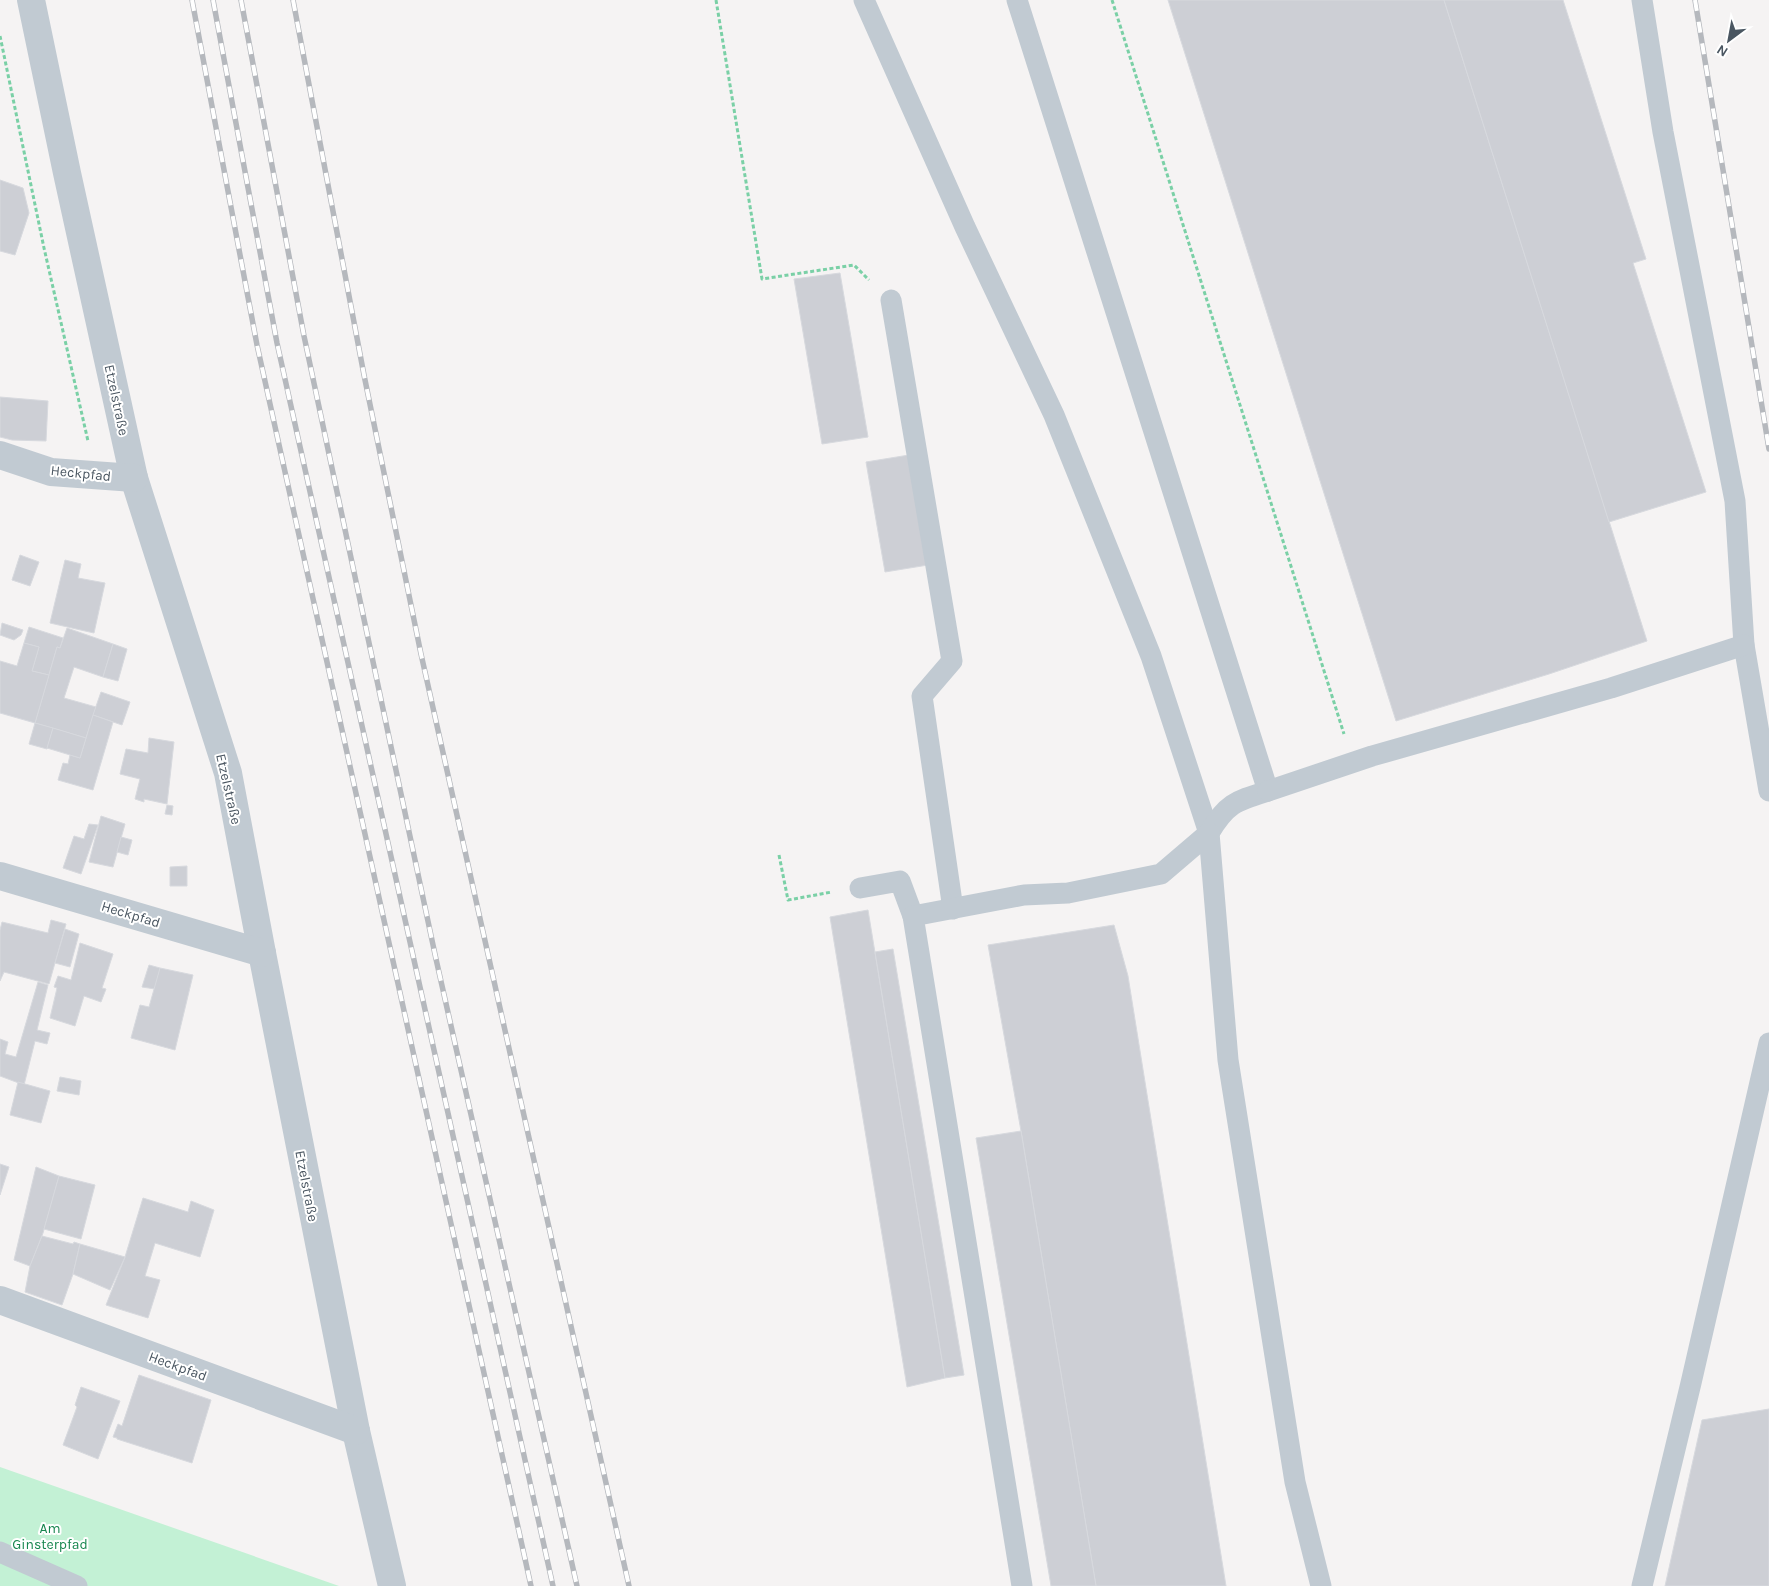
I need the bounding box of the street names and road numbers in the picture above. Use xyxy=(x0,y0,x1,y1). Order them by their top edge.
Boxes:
street label: Etzelstraße xyxy=(101,363,132,437)
street label: Heckpfad xyxy=(50,462,112,485)
street label: Etzelstraße xyxy=(212,752,245,826)
street label: Heckpfad xyxy=(99,897,162,931)
street label: Etzelstraße xyxy=(291,1149,322,1223)
street label: Heckpfad xyxy=(146,1348,209,1385)

